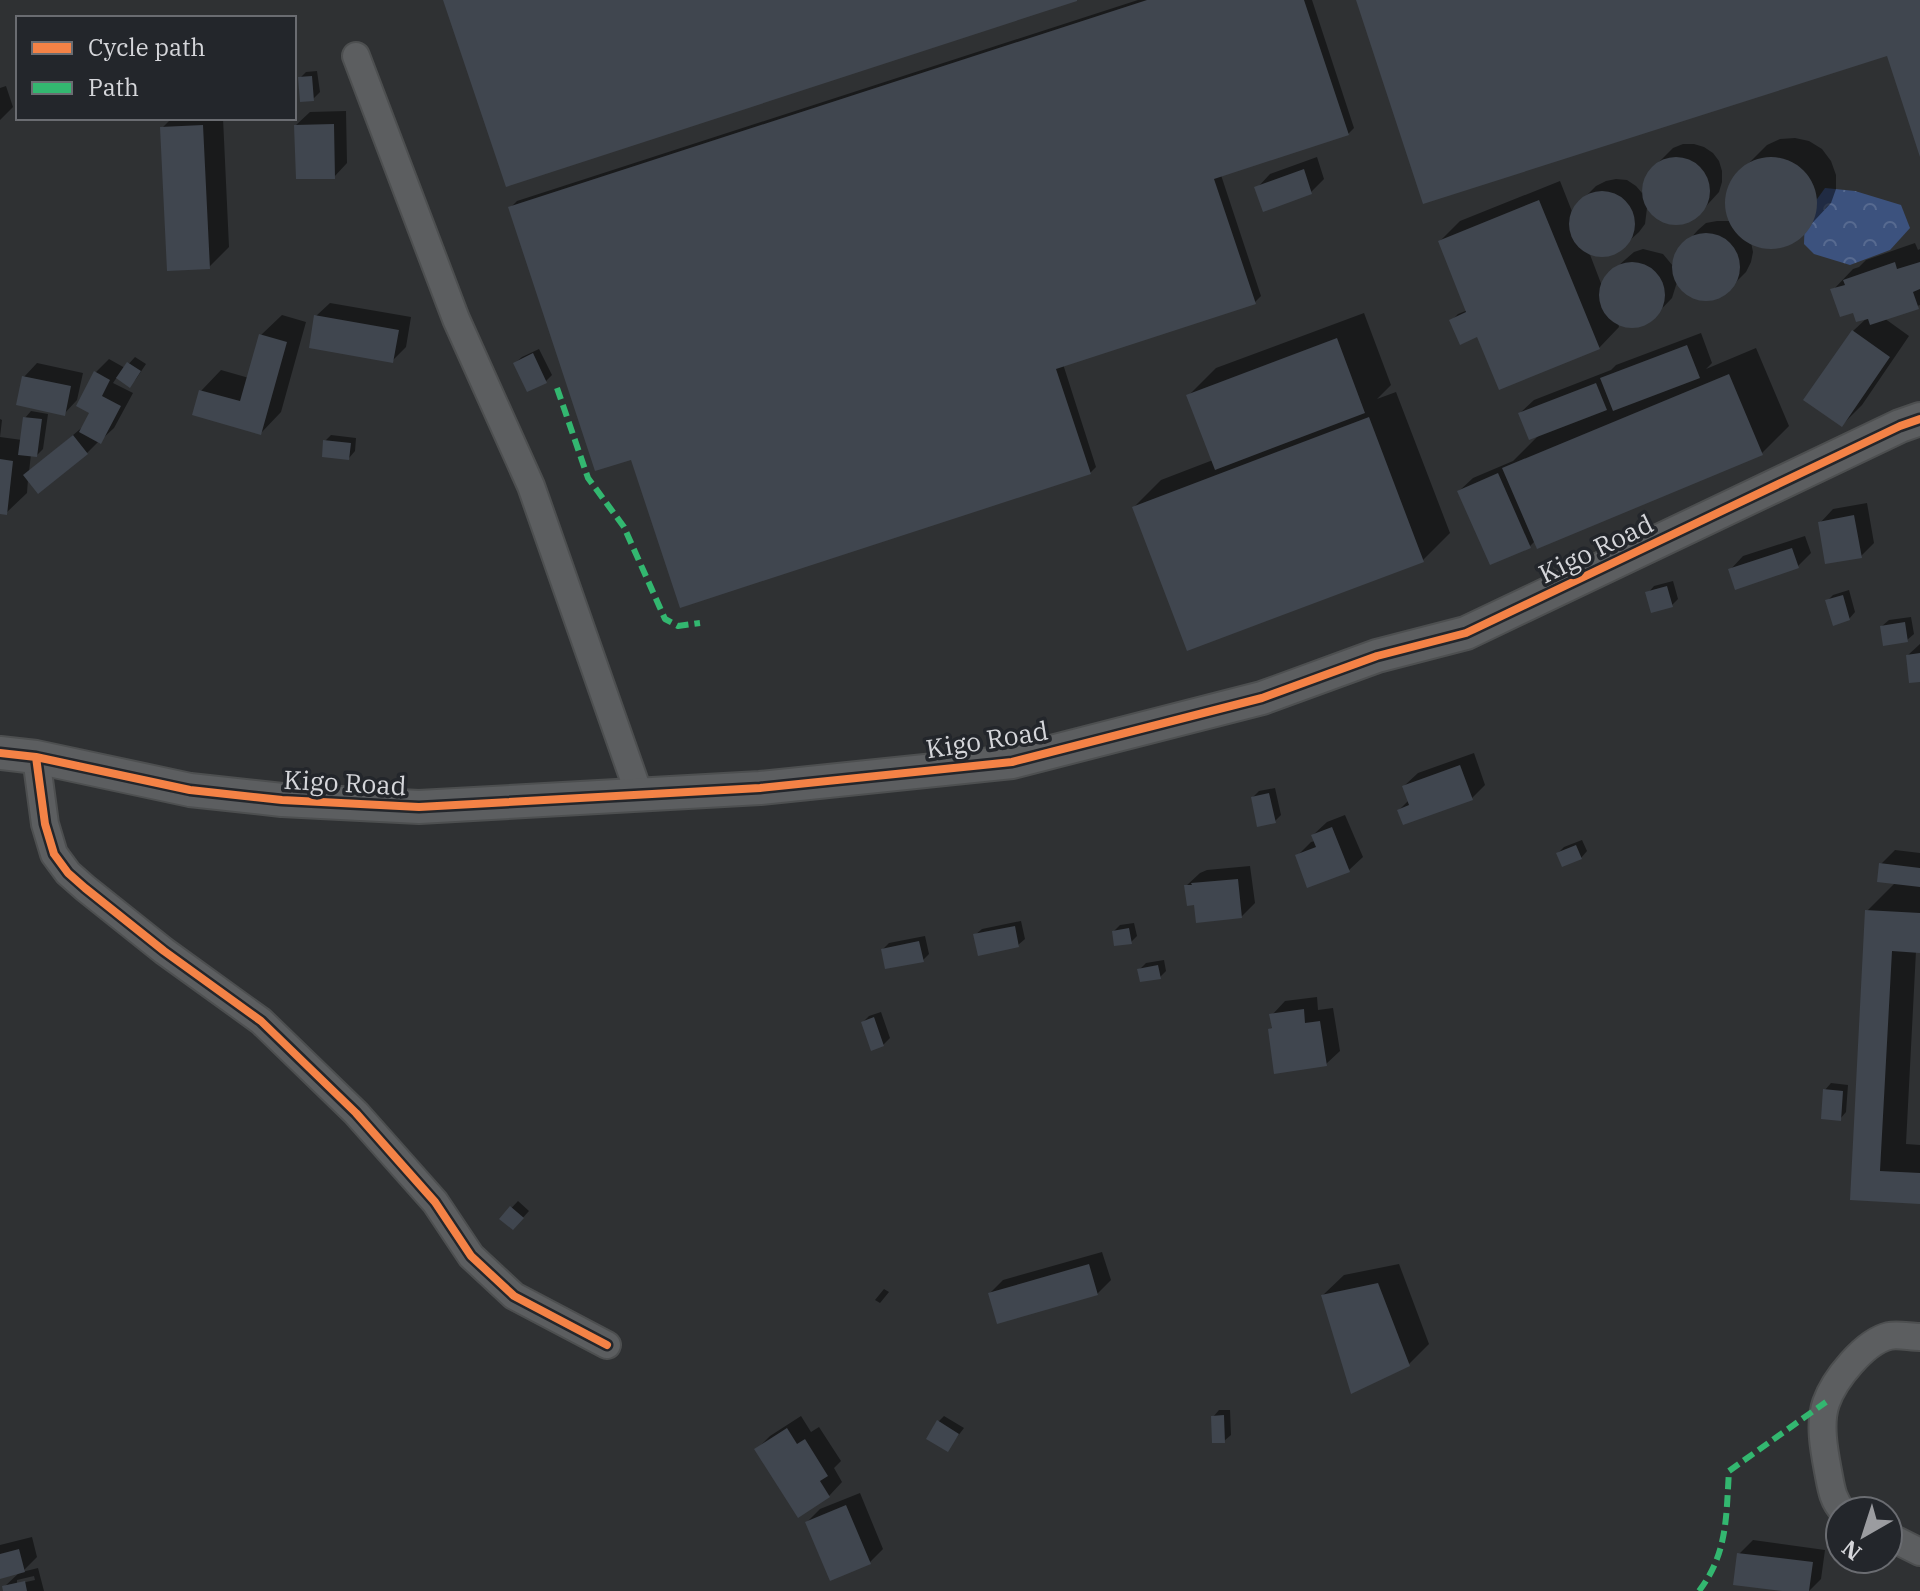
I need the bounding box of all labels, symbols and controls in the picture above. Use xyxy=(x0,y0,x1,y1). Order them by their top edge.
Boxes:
legend xyxy=(16,16,296,120)
text: Cycle path xyxy=(88,31,205,63)
text: Path xyxy=(88,71,139,103)
street label: Kigo Road xyxy=(1533,506,1658,590)
street label: Kigo Road xyxy=(923,713,1050,765)
street label: Kigo Road xyxy=(283,762,407,802)
north arrow xyxy=(1824,1495,1904,1575)
text: N xyxy=(1835,1534,1867,1568)

